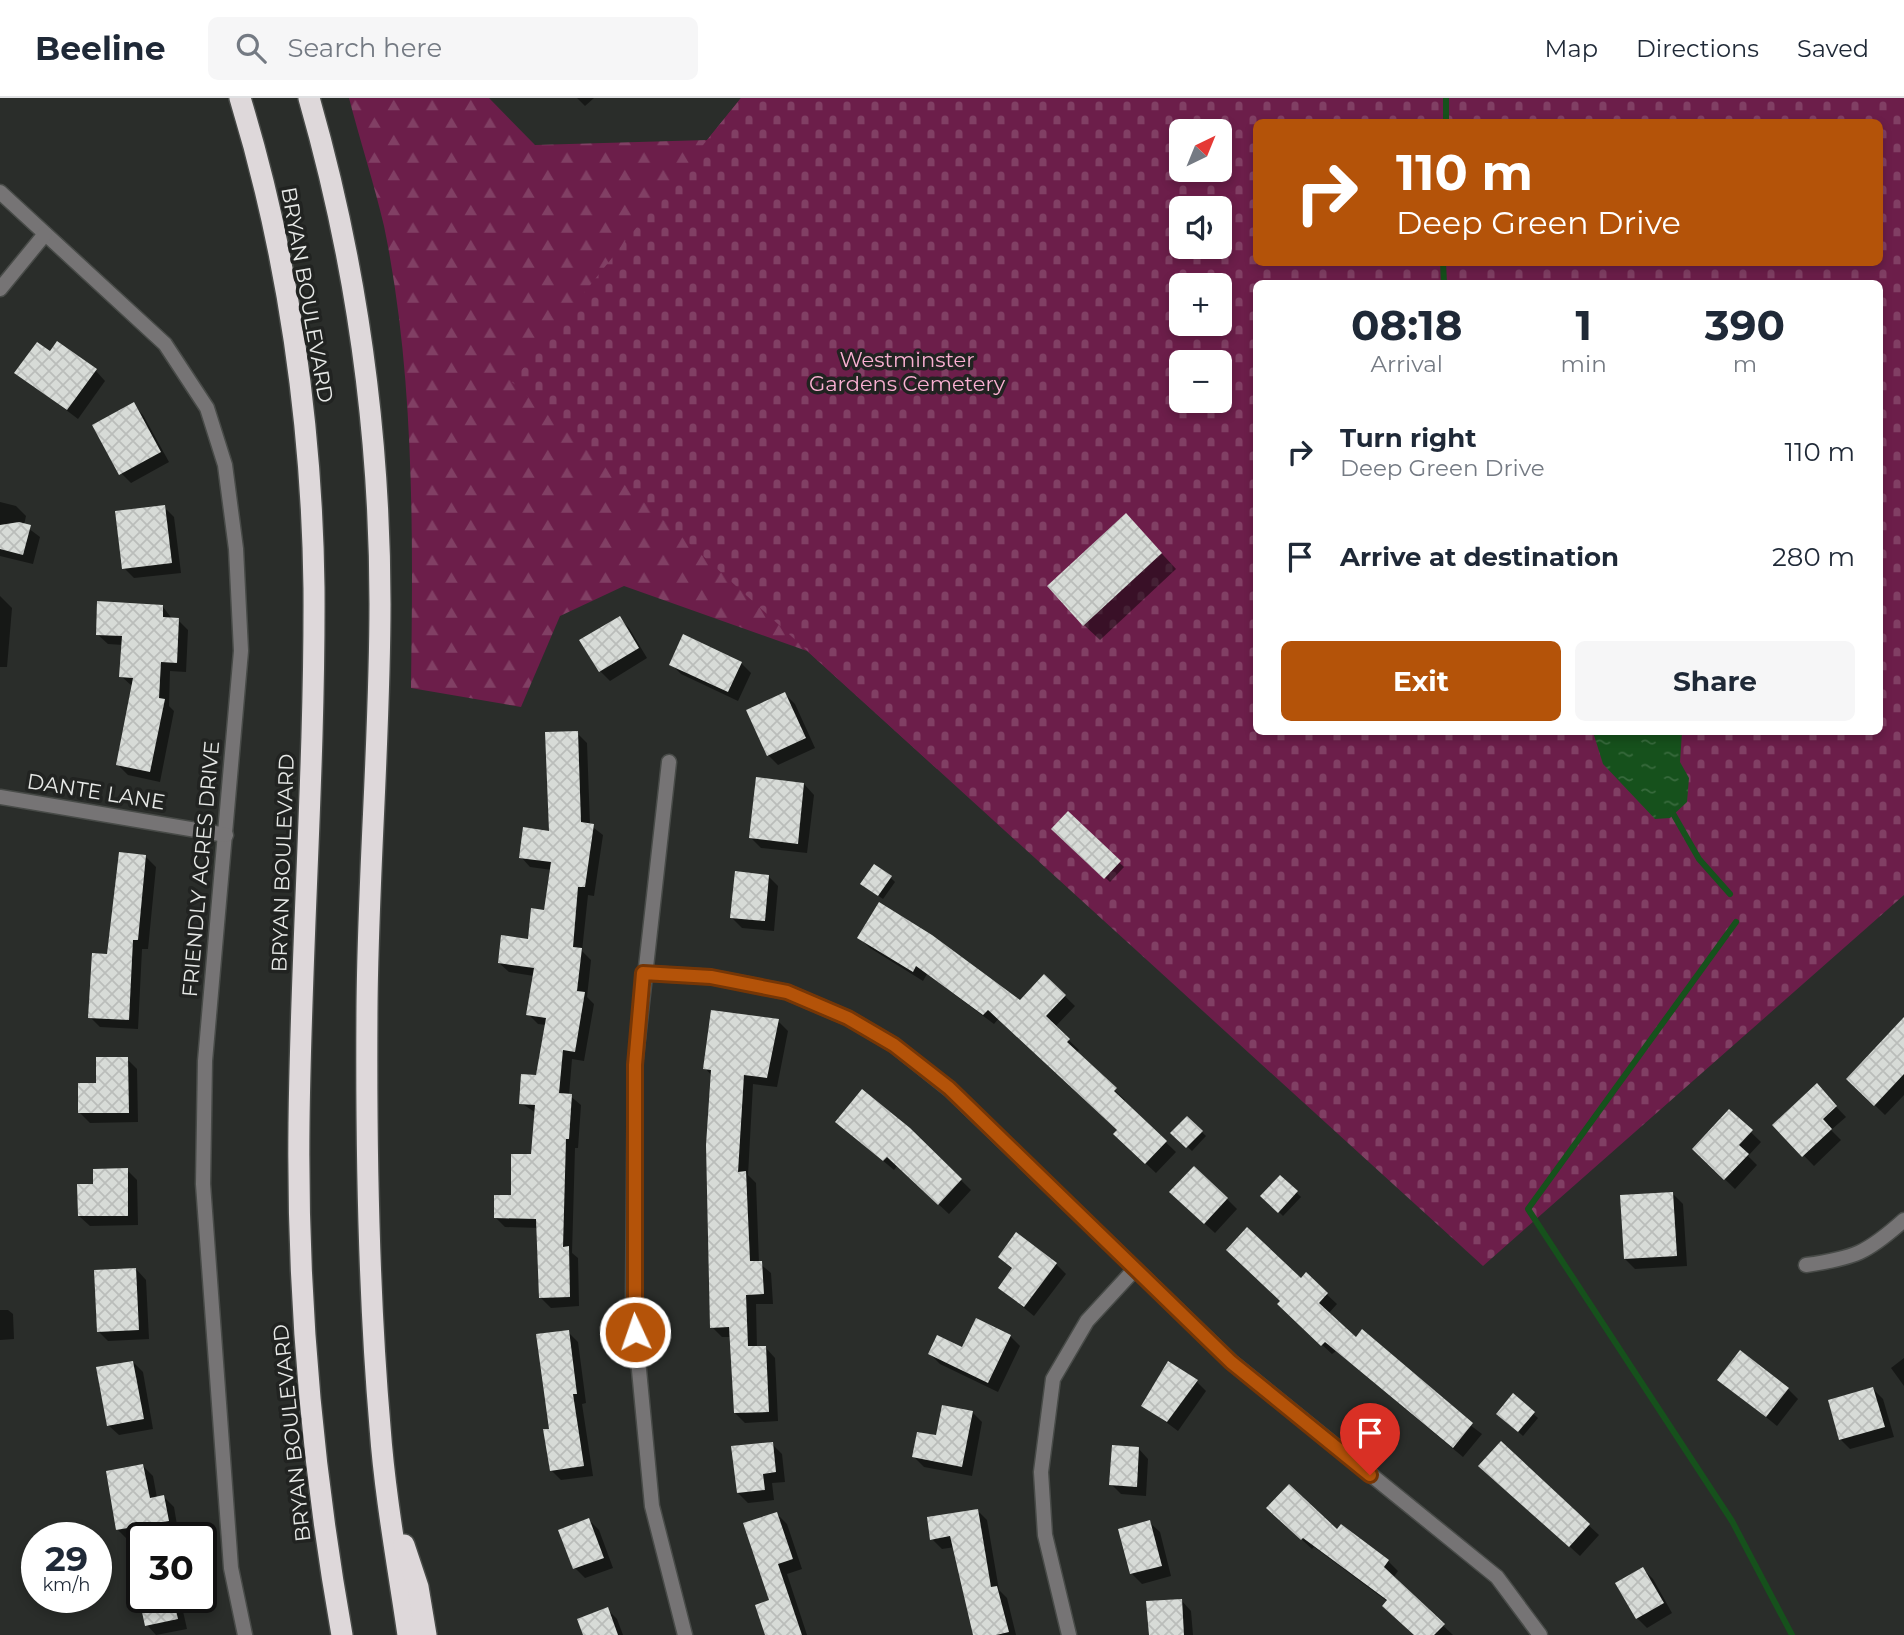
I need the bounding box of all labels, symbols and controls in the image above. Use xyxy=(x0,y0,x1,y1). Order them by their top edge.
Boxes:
search box xyxy=(208,17,698,80)
text: Beeline xyxy=(35,28,166,68)
icon: search xyxy=(232,29,270,67)
text: Search here xyxy=(288,32,442,64)
text: Map xyxy=(1545,34,1598,63)
text: Directions xyxy=(1636,34,1759,63)
text: Saved xyxy=(1797,34,1869,63)
north arrow xyxy=(1169,119,1232,182)
map controls xyxy=(1169,119,1232,413)
text: 110 m xyxy=(1396,143,1533,202)
icon: right xyxy=(1281,147,1372,238)
street label: BRYAN BOULEVARD xyxy=(276,185,339,405)
button: sound xyxy=(1169,196,1232,259)
text: Deep Green Drive xyxy=(1396,203,1681,242)
button: + xyxy=(1169,273,1232,336)
text: 08:18 xyxy=(1351,299,1463,351)
text: 1 xyxy=(1575,299,1592,351)
text: 390 xyxy=(1705,299,1785,351)
park label: Westminster Gardens Cemetery xyxy=(809,347,1006,396)
button: − xyxy=(1169,350,1232,413)
text: Arrival xyxy=(1371,350,1443,378)
text: min xyxy=(1561,350,1607,378)
text: m xyxy=(1733,350,1757,378)
text: Turn right xyxy=(1340,422,1476,454)
icon: right xyxy=(1281,433,1319,471)
text: 110 m xyxy=(1785,436,1855,468)
text: Deep Green Drive xyxy=(1340,454,1545,482)
icon: arrive xyxy=(1281,538,1319,576)
text: Arrive at destination xyxy=(1340,541,1619,573)
text: 280 m xyxy=(1772,541,1855,573)
button: Exit xyxy=(1281,641,1561,721)
button: Share xyxy=(1575,641,1855,721)
street label: FRIENDLY ACRES DRIVE xyxy=(177,740,224,998)
street label: BRYAN BOULEVARD xyxy=(266,753,299,973)
street label: DANTE LANE xyxy=(25,768,167,815)
position arrow xyxy=(598,1295,672,1369)
street label: BRYAN BOULEVARD xyxy=(268,1323,315,1543)
pin xyxy=(1340,1403,1400,1475)
icon: arrive xyxy=(1351,1414,1389,1452)
speed limit sign: 30 xyxy=(126,1522,217,1613)
text: 29 xyxy=(45,1537,88,1580)
text: km/h xyxy=(42,1574,91,1596)

